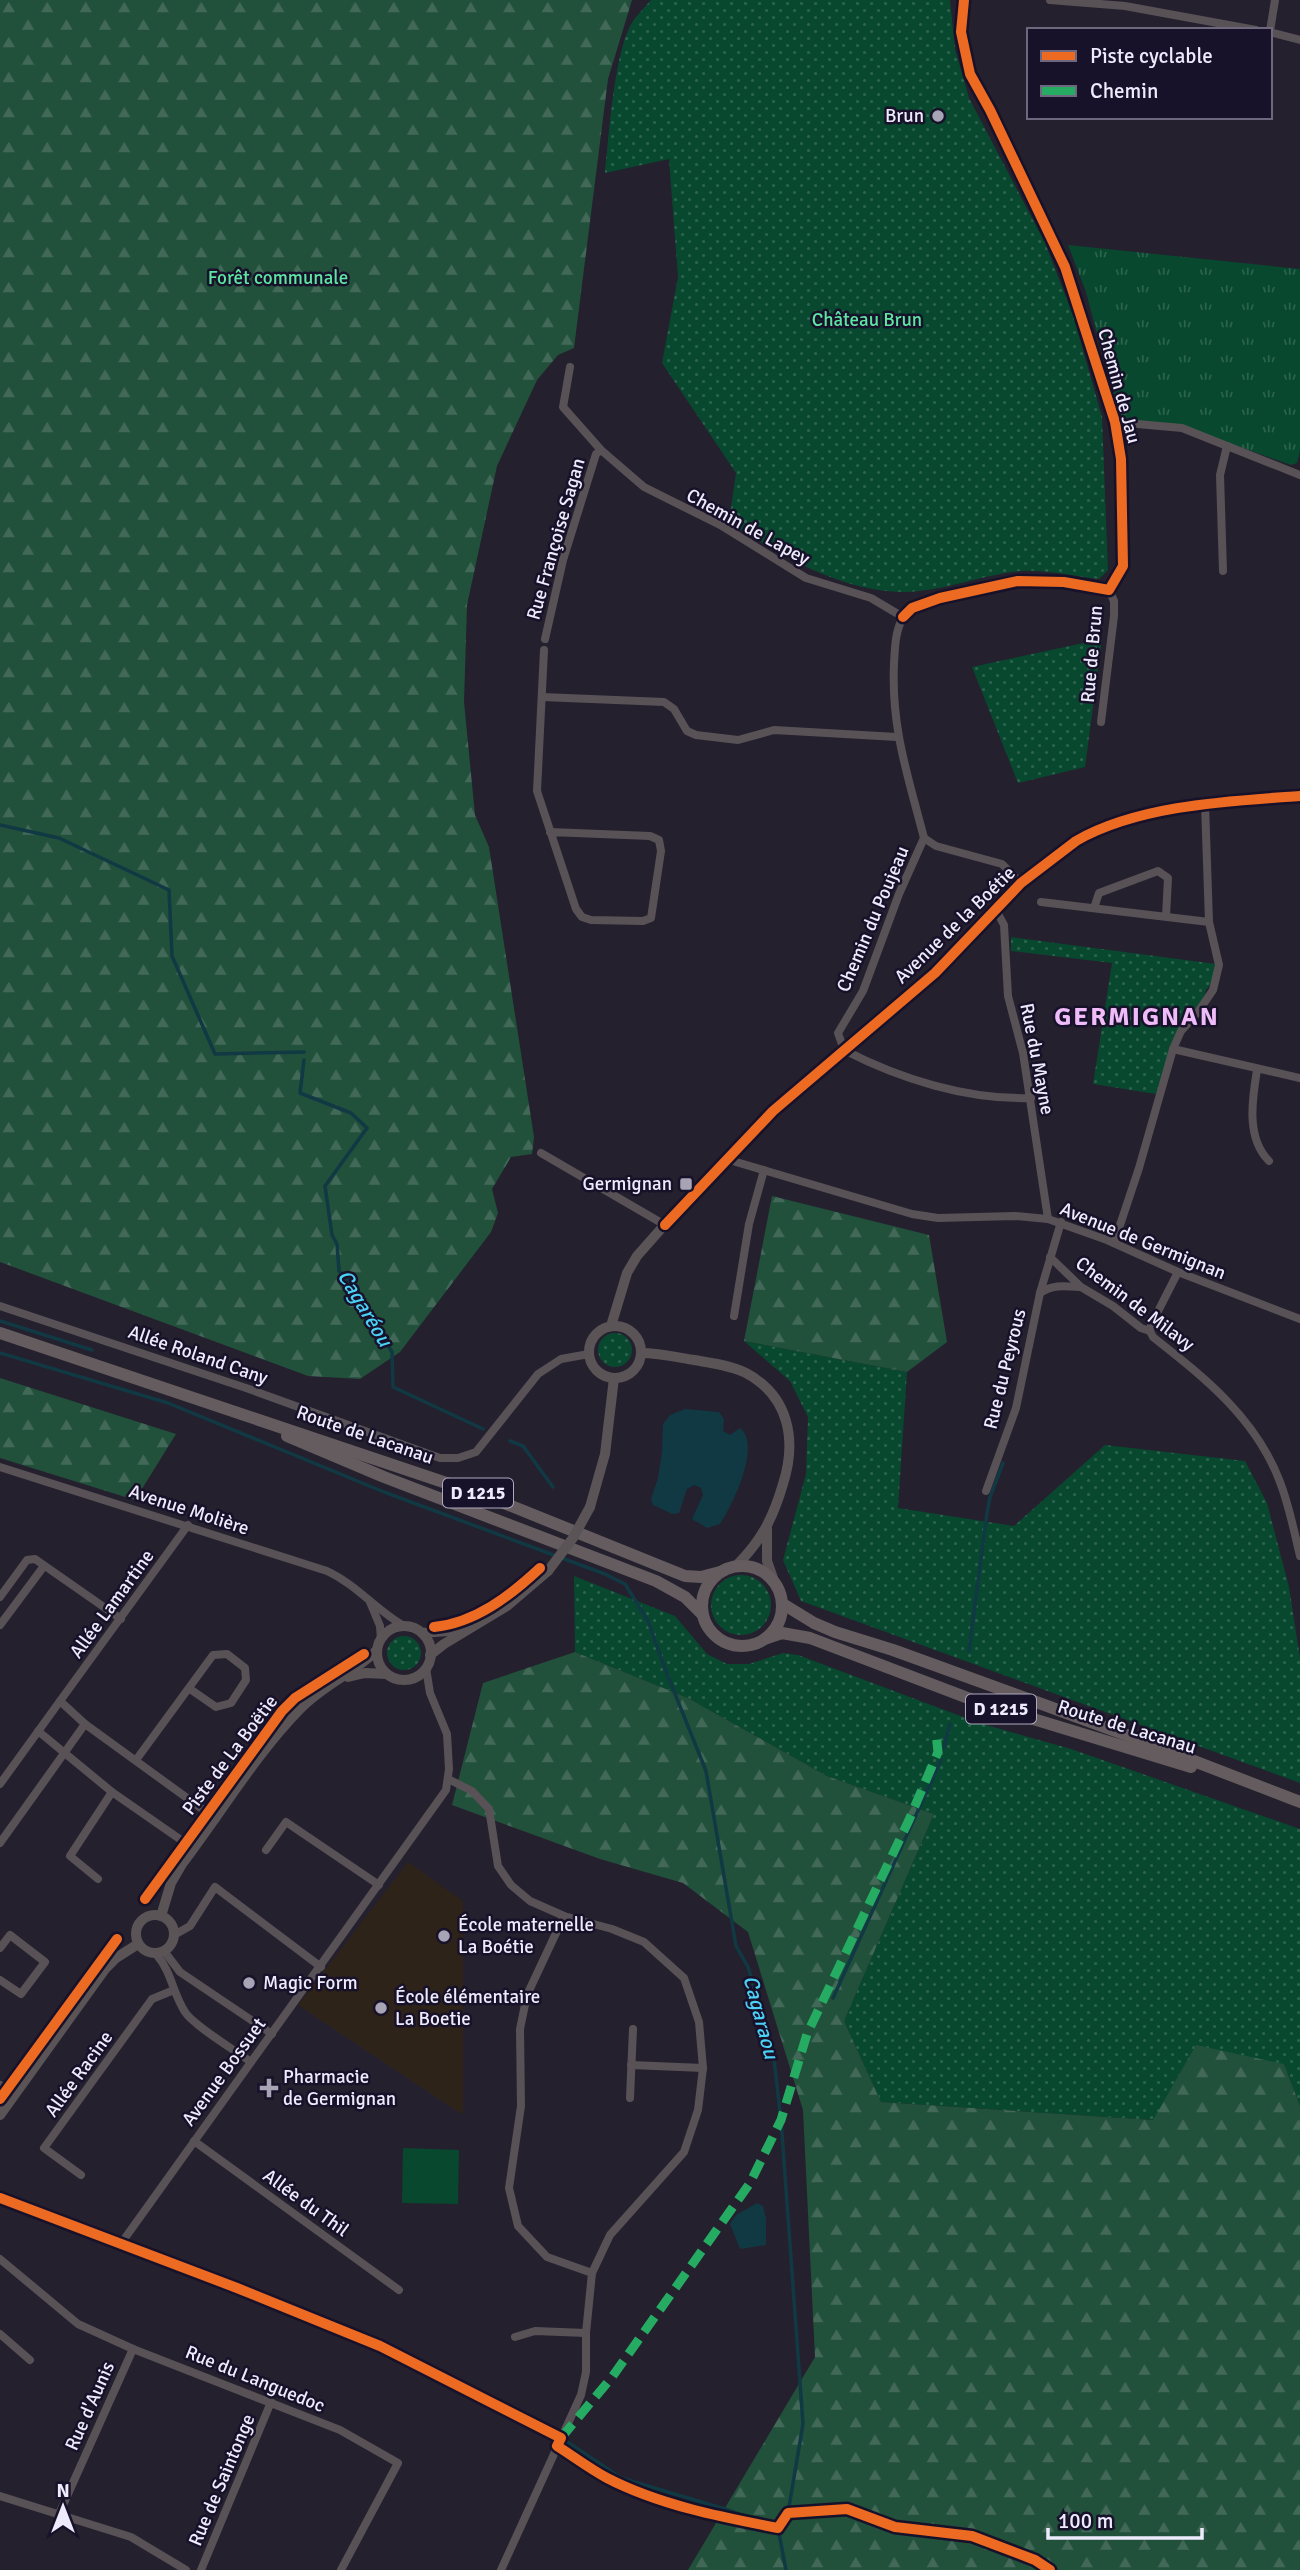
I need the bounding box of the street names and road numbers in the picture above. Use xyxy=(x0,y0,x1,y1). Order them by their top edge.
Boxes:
street label: Chemin de Jau xyxy=(1092,326,1146,446)
street label: Rue Françoise Sagan xyxy=(521,455,591,623)
street label: Chemin de Lapey xyxy=(682,483,814,571)
street label: Rue de Brun xyxy=(1076,604,1108,704)
street label: Chemin du Poujeau xyxy=(831,842,915,996)
street label: Avenue de la Boétie xyxy=(889,861,1021,989)
street label: Rue du Mayne xyxy=(1014,1001,1060,1117)
street label: Avenue de Germignan xyxy=(1057,1197,1229,1285)
street label: Chemin de Milavy xyxy=(1071,1251,1199,1357)
street label: Rue du Peyrous xyxy=(978,1306,1032,1432)
street label: Allée Roland Cany xyxy=(125,1320,271,1390)
street label: Route de Lacanau xyxy=(293,1400,437,1470)
road number: D 1215 xyxy=(443,1478,513,1508)
street label: Avenue Molière xyxy=(126,1479,252,1541)
street label: Allée Lamartine xyxy=(64,1545,160,1663)
street label: Piste de La Boëtie xyxy=(177,1690,283,1820)
road number: D 1215 xyxy=(966,1694,1036,1724)
street label: Route de Lacanau xyxy=(1055,1695,1199,1759)
street label: Avenue Bossuet xyxy=(177,2013,272,2131)
street label: Allée Racine xyxy=(40,2026,118,2122)
street label: Allée du Thil xyxy=(258,2164,354,2242)
street label: Rue du Languedoc xyxy=(182,2340,328,2418)
street label: Rue d'Aunis xyxy=(60,2358,120,2454)
street label: Rue de Saintonge xyxy=(183,2411,261,2549)

